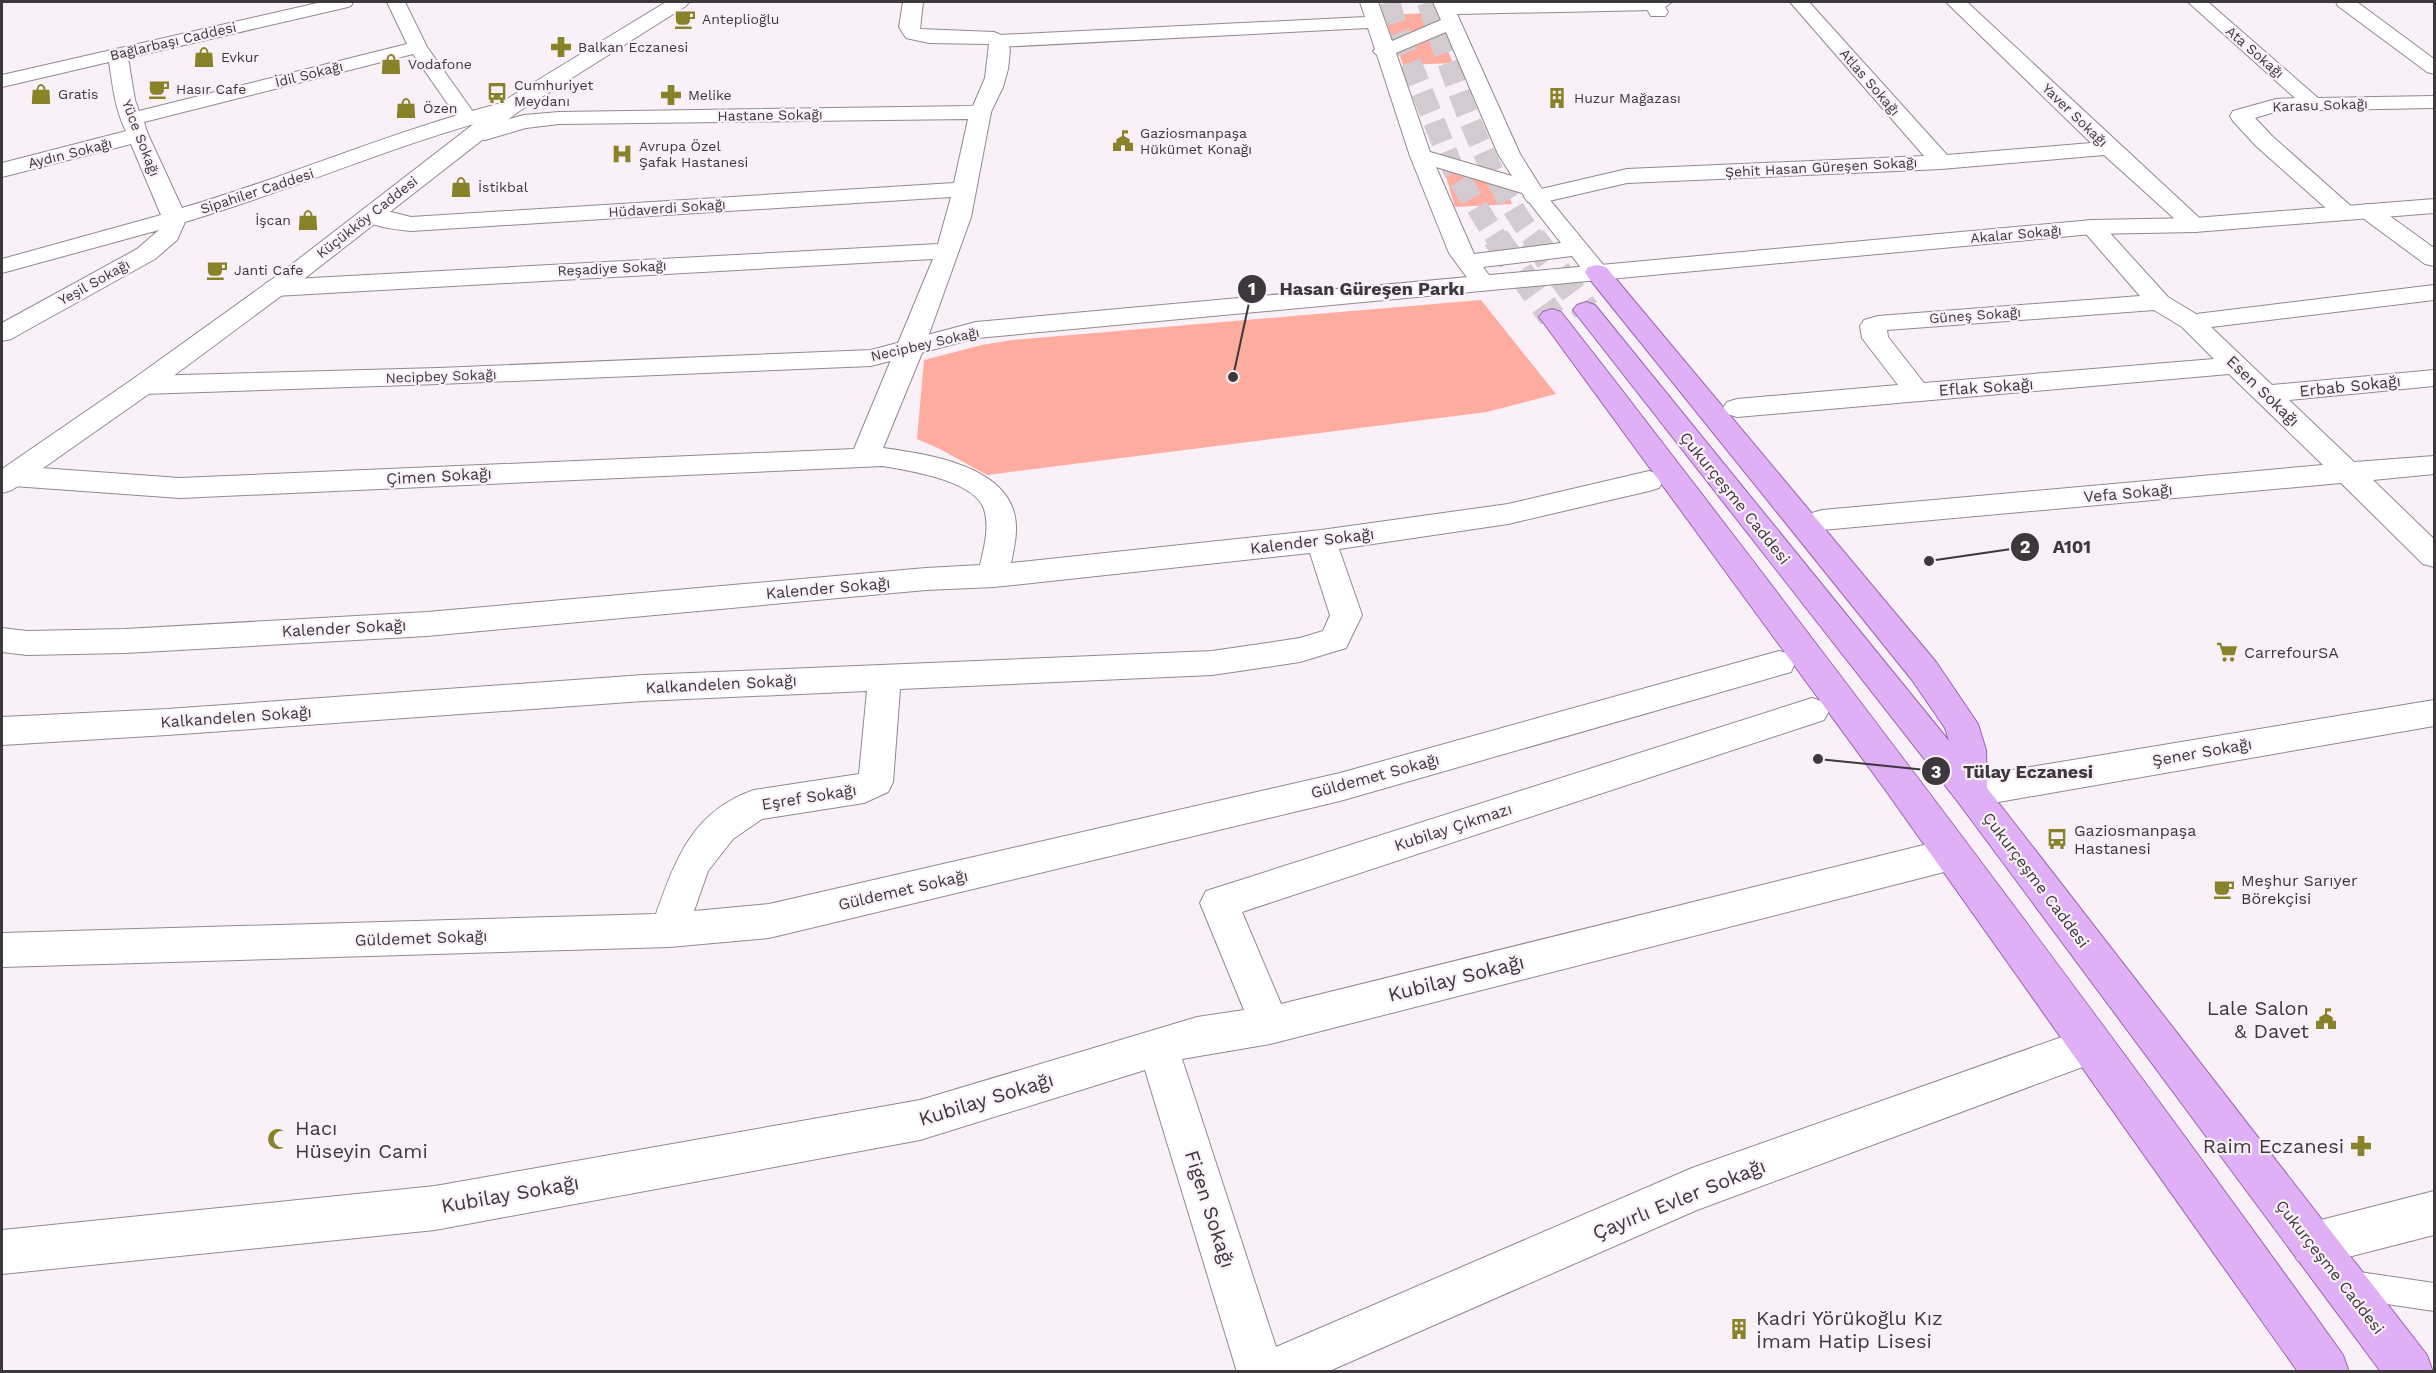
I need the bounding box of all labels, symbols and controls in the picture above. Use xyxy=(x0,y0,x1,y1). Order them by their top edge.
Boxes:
cafe icon: Anteplioğlu xyxy=(673,7,697,31)
place label: Anteplioğlu xyxy=(702,11,779,27)
street label: Bağlarbaşı Caddesi xyxy=(108,19,238,63)
street label: Ata Sokağı xyxy=(2223,23,2287,81)
pharmacy icon: Balkan Eczanesi xyxy=(549,35,573,59)
place label: Balkan Eczanesi xyxy=(578,39,688,55)
shop icon: Evkur xyxy=(192,45,216,69)
street label: Atlas Sokağı xyxy=(1837,45,1903,119)
place label: Evkur xyxy=(221,49,259,65)
shop icon: Vodafone xyxy=(379,52,403,76)
place label: Vodafone xyxy=(408,56,472,72)
street label: İdil Sokağı xyxy=(273,58,345,90)
cafe icon: Hasır Cafe xyxy=(147,77,171,101)
place label: Cumhuriyet Meydanı xyxy=(514,77,593,109)
street label: Yaver Sokağı xyxy=(2039,80,2111,150)
place label: Hasır Cafe xyxy=(176,81,246,97)
bus stop icon: Cumhuriyet Meydanı xyxy=(485,81,509,105)
shop icon: Gratis xyxy=(29,82,53,106)
pharmacy icon: Melike xyxy=(659,83,683,107)
place label: Gratis xyxy=(58,86,98,102)
building icon: Huzur Mağazası xyxy=(1545,86,1569,110)
place label: Melike xyxy=(688,87,732,103)
place label: Huzur Mağazası xyxy=(1574,90,1681,106)
street label: Karasu Sokağı xyxy=(2272,95,2368,115)
shop icon: Özen xyxy=(394,96,418,120)
street label: Yüce Sokağı xyxy=(119,97,163,179)
place label: Özen xyxy=(423,100,458,116)
street label: Hastane Sokağı xyxy=(717,106,823,124)
place label: Gaziosmanpaşa Hükümet Konağı xyxy=(1140,125,1252,157)
public building icon: Gaziosmanpaşa Hükümet Konağı xyxy=(1111,129,1135,153)
street label: Aydın Sokağı xyxy=(26,135,114,171)
place label: Avrupa Özel Şafak Hastanesi xyxy=(639,138,748,170)
hospital icon: Avrupa Özel Şafak Hastanesi xyxy=(610,142,634,166)
street label: Şehit Hasan Güreşen Sokağı xyxy=(1724,154,1918,180)
street label: Sipahiler Caddesi xyxy=(198,165,316,217)
street label: Küçükköy Caddesi xyxy=(313,173,421,261)
shop icon: İstikbal xyxy=(449,175,473,199)
place label: İstikbal xyxy=(478,179,529,195)
street label: Hüdaverdi Sokağı xyxy=(608,196,726,220)
shop icon: İşcan xyxy=(296,208,320,232)
place label: İşcan xyxy=(255,212,291,228)
street label: Akalar Sokağı xyxy=(1970,222,2062,246)
street label: Yeşil Sokağı xyxy=(56,256,132,308)
street label: Reşadiye Sokağı xyxy=(557,257,667,279)
cafe icon: Janti Cafe xyxy=(205,258,229,282)
place label: Janti Cafe xyxy=(234,262,303,278)
callout: Hasan Güreşen Parkı xyxy=(1237,271,1476,307)
text: 1 xyxy=(1248,278,1256,299)
text: Hasan Güreşen Parkı xyxy=(1279,278,1465,299)
street label: Güneş Sokağı xyxy=(1929,304,2021,326)
street label: Necipbey Sokağı xyxy=(869,324,981,364)
street label: Esen Sokağı xyxy=(2223,352,2303,430)
street label: Necipbey Sokağı xyxy=(385,366,497,386)
street label: Erbab Sokağı xyxy=(2298,371,2402,401)
street label: Eflak Sokağı xyxy=(1938,374,2034,400)
street label: Çukurçeşme Caddesi xyxy=(1676,428,1794,568)
street label: Çimen Sokağı xyxy=(386,464,492,488)
street label: Vefa Sokağı xyxy=(2083,480,2173,506)
street label: Kalender Sokağı xyxy=(1249,524,1375,558)
callout: A101 xyxy=(2010,529,2103,565)
text: 2 xyxy=(2020,536,2030,557)
text: A101 xyxy=(2053,536,2091,557)
street label: Kalender Sokağı xyxy=(765,573,891,603)
street label: Kalender Sokağı xyxy=(281,615,407,641)
supermarket icon: CarrefourSA xyxy=(2215,640,2239,664)
place label: CarrefourSA xyxy=(2244,643,2339,662)
street label: Kalkandelen Sokağı xyxy=(645,671,797,697)
street label: Kalkandelen Sokağı xyxy=(160,702,312,732)
street label: Şener Sokağı xyxy=(2151,734,2253,770)
street label: Güldemet Sokağı xyxy=(1308,750,1442,802)
callout: Tülay Eczanesi xyxy=(1921,753,2106,789)
text: 3 xyxy=(1931,761,1941,782)
text: Tülay Eczanesi xyxy=(1963,761,2093,782)
street label: Eşref Sokağı xyxy=(760,780,858,814)
street label: Kubilay Çıkmazı xyxy=(1392,799,1514,855)
street label: Çukurçeşme Caddesi xyxy=(1979,809,2093,951)
place label: Gaziosmanpaşa Hastanesi xyxy=(2074,821,2196,858)
bus stop icon: Gaziosmanpaşa Hastanesi xyxy=(2045,827,2069,851)
street label: Güldemet Sokağı xyxy=(836,866,970,914)
place label: Meşhur Sarıyer Börekçisi xyxy=(2241,871,2358,908)
cafe icon: Meşhur Sarıyer Börekçisi xyxy=(2212,877,2236,901)
street label: Güldemet Sokağı xyxy=(354,926,488,950)
street label: Kubilay Sokağı xyxy=(1385,949,1527,1007)
place label: Lale Salon & Davet xyxy=(2207,996,2310,1043)
public building icon: Lale Salon & Davet xyxy=(2314,1007,2338,1031)
street label: Kubilay Sokağı xyxy=(916,1067,1056,1131)
place label: Hacı Hüseyin Cami xyxy=(295,1116,428,1163)
mosque icon: Hacı Hüseyin Cami xyxy=(266,1127,290,1151)
place label: Raim Eczanesi xyxy=(2203,1134,2344,1158)
pharmacy icon: Raim Eczanesi xyxy=(2349,1134,2373,1158)
street label: Figen Sokağı xyxy=(1180,1147,1240,1271)
street label: Çayırlı Evler Sokağı xyxy=(1589,1153,1769,1245)
street label: Kubilay Sokağı xyxy=(439,1170,581,1218)
street label: Çukurçeşme Caddesi xyxy=(2272,1196,2388,1338)
place label: Kadri Yörükoğlu Kız İmam Hatip Lisesi xyxy=(1756,1306,1943,1353)
building icon: Kadri Yörükoğlu Kız İmam Hatip Lisesi xyxy=(1727,1317,1751,1341)

